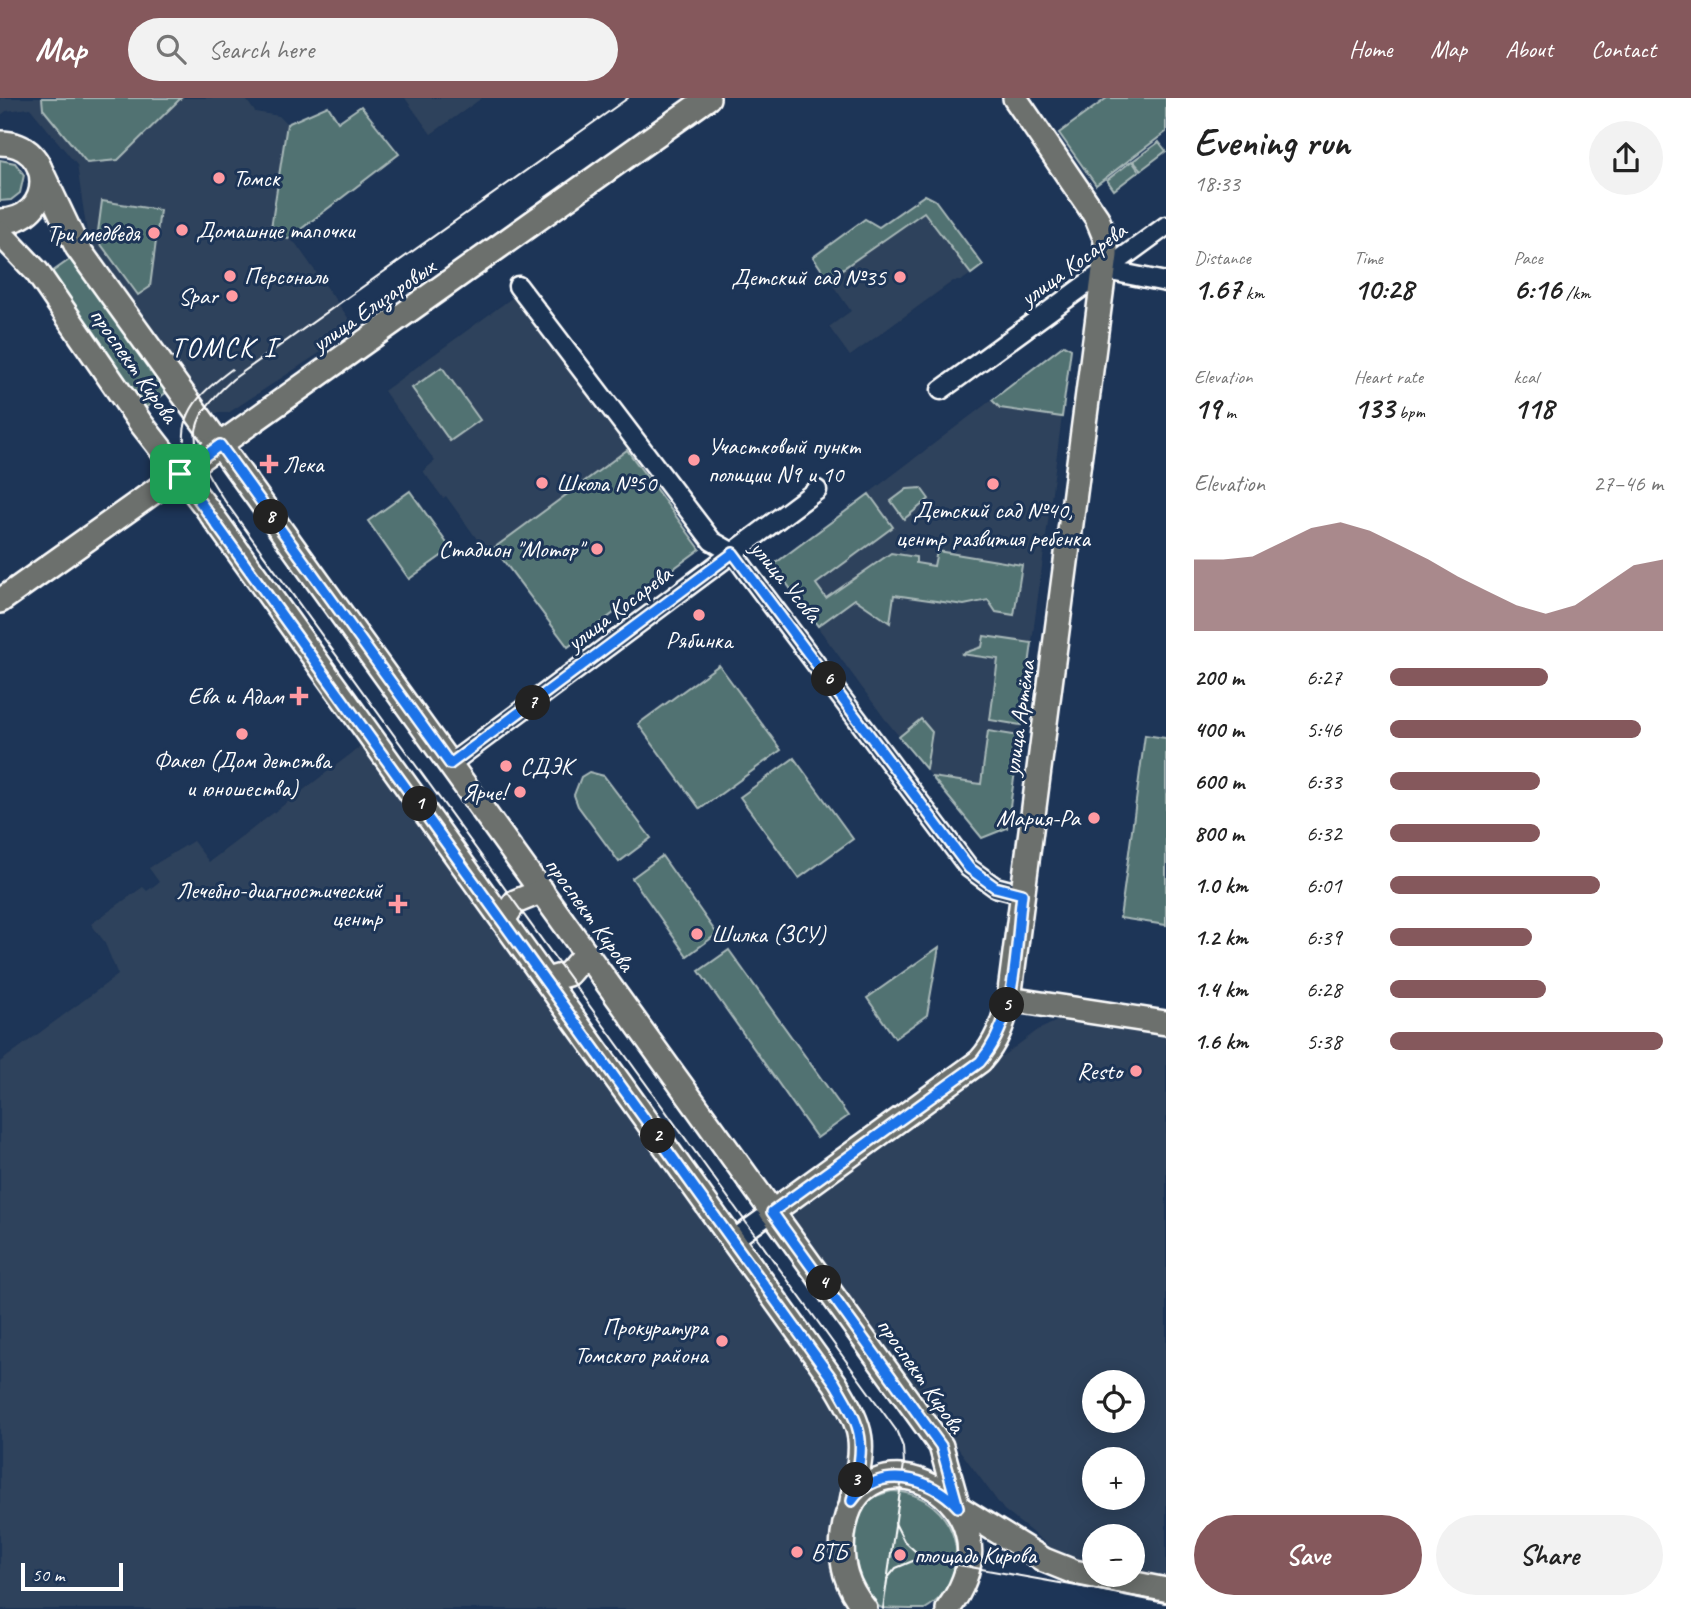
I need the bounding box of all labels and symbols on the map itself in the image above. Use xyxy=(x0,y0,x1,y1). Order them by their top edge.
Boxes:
place label: Томск xyxy=(233,163,282,193)
marker: Томск xyxy=(211,170,227,186)
place label: Домашние тапочки xyxy=(196,215,357,245)
street label: улица Косарева xyxy=(1012,215,1133,314)
place label: Три медведя xyxy=(46,218,141,248)
marker: Домашние тапочки xyxy=(174,222,190,238)
marker: Три медведя xyxy=(146,225,162,241)
street label: улица Елизаровых xyxy=(304,251,442,360)
place label: Персональ xyxy=(244,261,329,291)
place label: Детский сад №35 xyxy=(731,262,887,292)
marker: Персональ xyxy=(222,268,238,284)
marker: Детский сад №35 xyxy=(892,269,908,285)
place label: Spar xyxy=(178,281,220,311)
marker: Spar xyxy=(224,288,240,304)
street label: проспект Кирова xyxy=(83,301,186,430)
district label: ТОМСК I xyxy=(171,330,281,365)
place label: Участковый пункт полиции N9 и 10 xyxy=(708,431,862,489)
pin xyxy=(150,444,210,504)
place label: Лека xyxy=(283,449,325,479)
marker: Участковый пункт полиции N9 и 10 xyxy=(686,452,702,468)
marker: Лека xyxy=(261,456,277,472)
place label: Школа №50 xyxy=(556,468,658,498)
marker: Школа №50 xyxy=(534,475,550,491)
marker: Детский сад №40, центр развития ребенка xyxy=(985,476,1001,492)
place label: Детский сад №40, центр развития ребенка xyxy=(896,495,1091,553)
pin: 8 xyxy=(254,500,288,534)
street label: улица Усова xyxy=(743,532,829,629)
place label: Стадион "Мотор" xyxy=(439,534,588,564)
marker: Стадион "Мотор" xyxy=(589,541,605,557)
street label: улица Косарева xyxy=(559,558,679,658)
marker: Рябинка xyxy=(691,607,707,623)
place label: Рябинка xyxy=(666,625,734,655)
street label: улица Артёма xyxy=(996,657,1042,780)
pin: 6 xyxy=(812,662,846,696)
place label: Ева и Адам xyxy=(188,681,284,711)
marker: Ева и Адам xyxy=(289,686,309,706)
pin: 7 xyxy=(516,686,550,720)
marker: Факел (Дом детства и юношества) xyxy=(234,726,250,742)
place label: Факел (Дом детства и юношества) xyxy=(153,745,333,803)
place label: СДЭК xyxy=(520,751,578,781)
marker: СДЭК xyxy=(498,758,514,774)
place label: Ярче! xyxy=(462,777,511,807)
marker: Ярче! xyxy=(512,784,528,800)
pin: 1 xyxy=(402,786,438,822)
place label: Мария-Ра xyxy=(996,803,1082,833)
marker: Мария-Ра xyxy=(1086,810,1102,826)
street label: проспект Кирова xyxy=(538,851,642,978)
place label: Лечебно-диагностический центр xyxy=(176,875,384,933)
marker: Лечебно-диагностический центр xyxy=(388,894,408,914)
place label: Шилка (ЗСУ) xyxy=(711,919,827,949)
marker: Шилка (ЗСУ) xyxy=(689,926,705,942)
pin: 5 xyxy=(990,988,1024,1023)
place label: Resto xyxy=(1077,1056,1125,1086)
marker: Resto xyxy=(1128,1063,1144,1079)
pin: 2 xyxy=(640,1118,676,1154)
pin: 4 xyxy=(806,1266,842,1300)
street label: проспект Кирова xyxy=(870,1311,973,1440)
place label: Прокуратура Томского района xyxy=(574,1312,709,1370)
marker: Прокуратура Томского района xyxy=(714,1333,730,1349)
pin: 3 xyxy=(838,1462,874,1498)
place label: ВТБ xyxy=(811,1537,850,1567)
place label: площадь Кирова xyxy=(914,1540,1037,1570)
marker: ВТБ xyxy=(789,1544,805,1560)
marker: площадь Кирова xyxy=(892,1547,908,1563)
scale bar xyxy=(21,1560,122,1592)

